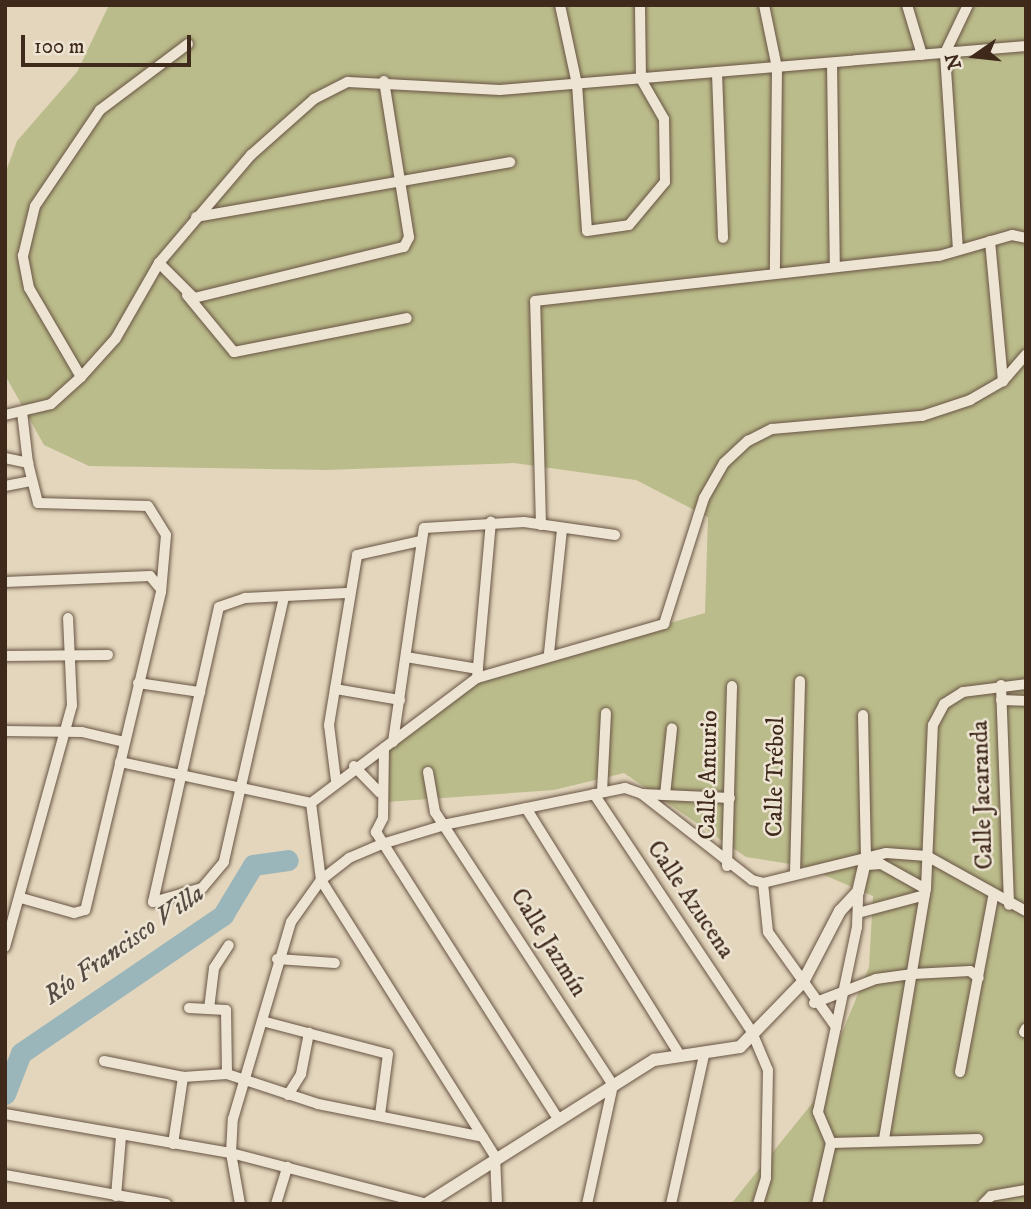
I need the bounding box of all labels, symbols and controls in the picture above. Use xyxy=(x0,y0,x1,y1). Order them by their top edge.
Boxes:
scale bar xyxy=(24,21,194,65)
north arrow xyxy=(940,21,1010,91)
text: 100 m xyxy=(34,34,85,60)
text: N xyxy=(941,51,967,72)
street label: Calle Anturio xyxy=(693,710,725,840)
street label: Calle Trébol xyxy=(761,717,791,837)
street label: Calle Jacaranda xyxy=(966,720,1000,870)
street label: Calle Azucena xyxy=(640,836,740,964)
water label: Río Francisco Villa xyxy=(38,878,210,1012)
street label: Calle Jazmín xyxy=(503,884,593,1002)

